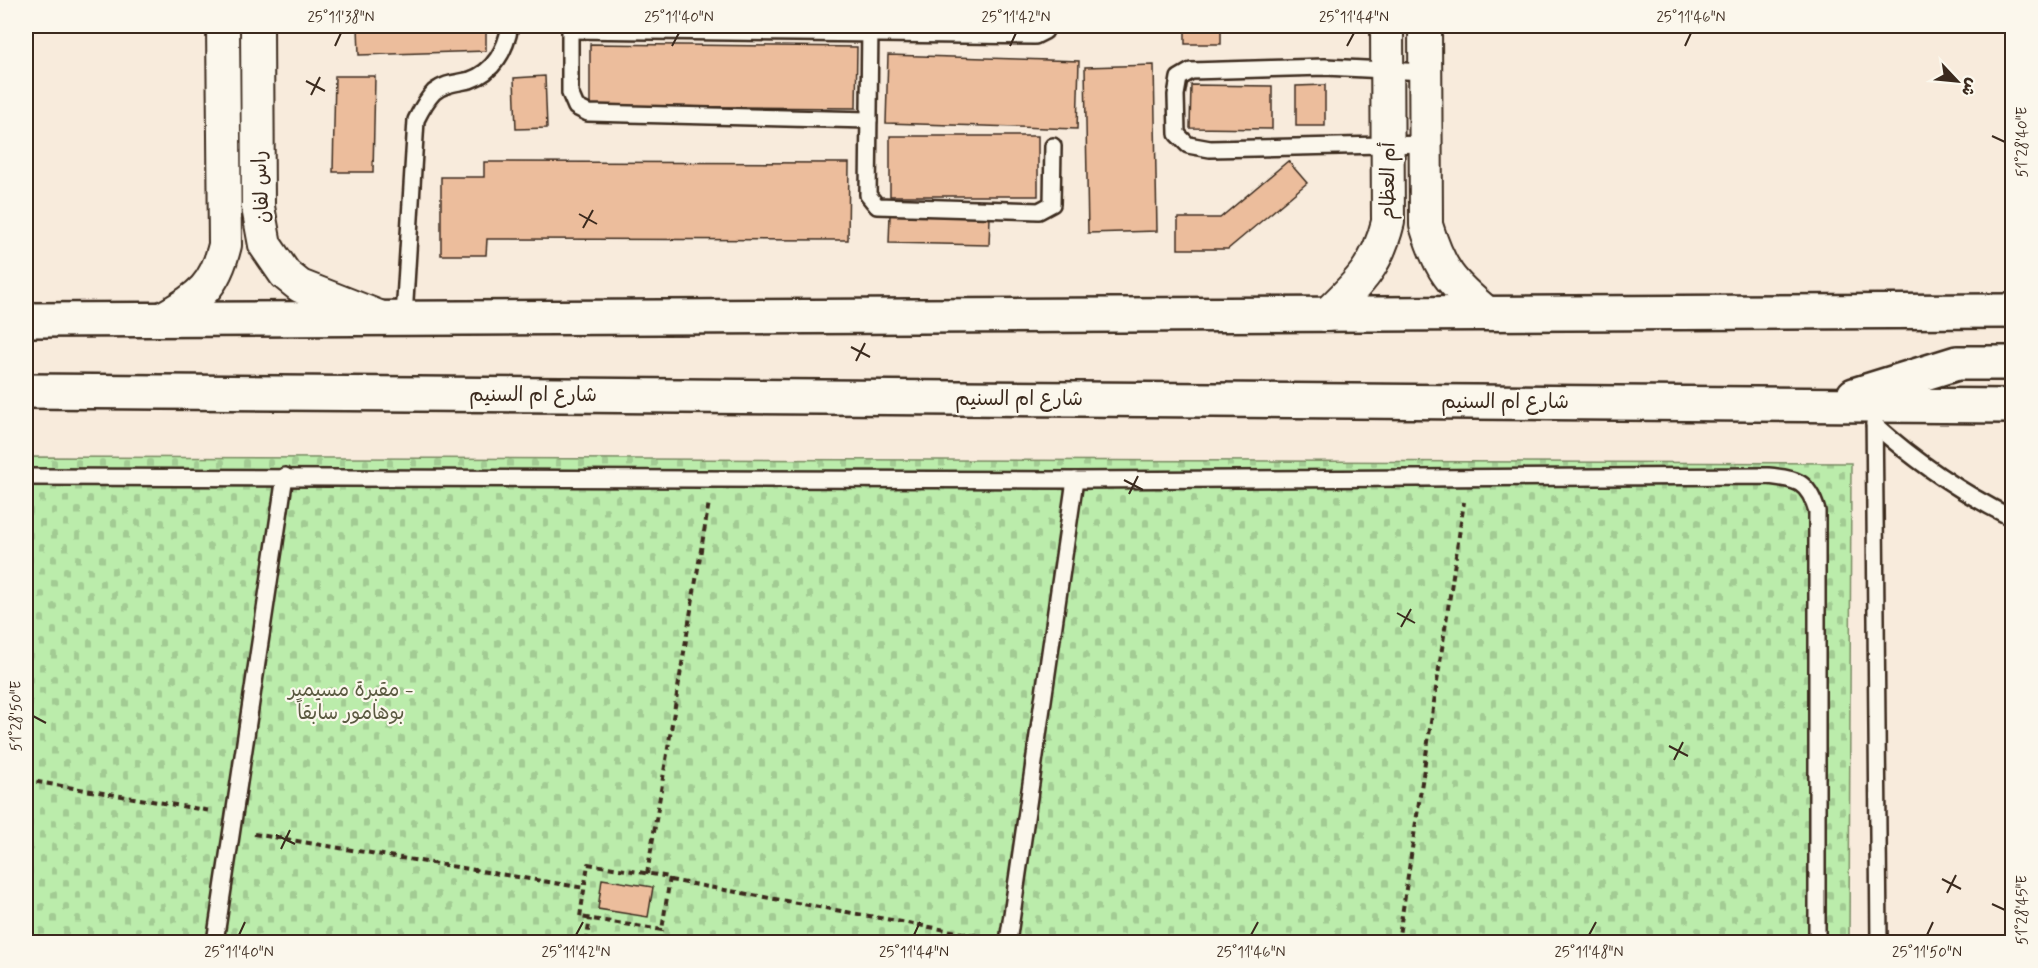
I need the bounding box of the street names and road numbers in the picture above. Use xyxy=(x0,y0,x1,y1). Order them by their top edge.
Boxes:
street label: أم العظام xyxy=(1374,142,1404,220)
street label: راس لفان xyxy=(246,150,277,224)
street label: شارع ام السنيم xyxy=(469,382,597,409)
street label: شارع ام السنيم xyxy=(955,386,1083,413)
street label: شارع ام السنيم xyxy=(1441,389,1569,416)

